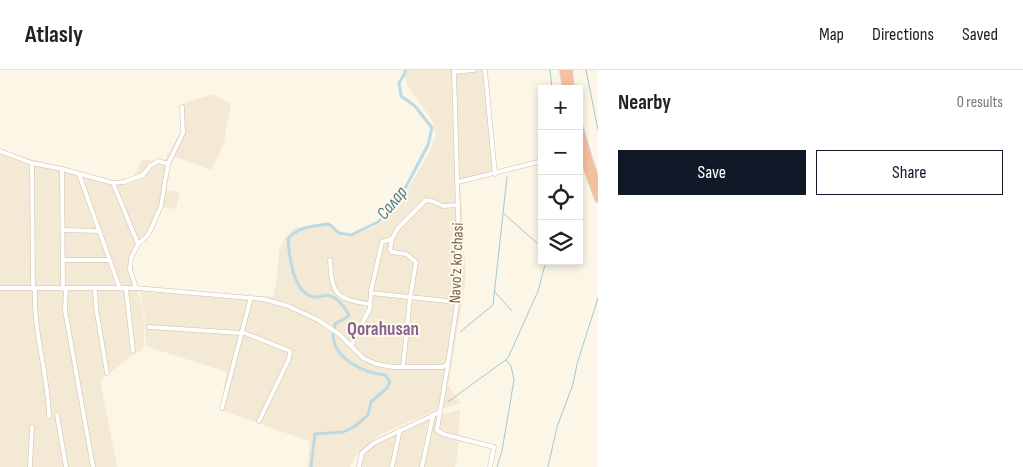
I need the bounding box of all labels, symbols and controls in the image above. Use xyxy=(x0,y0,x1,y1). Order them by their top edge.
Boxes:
text: Atlasly xyxy=(25,20,83,49)
text: Map xyxy=(819,24,844,45)
text: Directions xyxy=(872,24,934,45)
text: Saved xyxy=(962,24,998,45)
map controls xyxy=(538,85,583,265)
button: + xyxy=(538,85,583,130)
text: Nearby xyxy=(618,90,671,115)
text: 0 results xyxy=(957,93,1003,112)
button: − xyxy=(538,130,583,175)
button: Save xyxy=(618,150,806,195)
button: Share xyxy=(816,150,1003,195)
button: locate xyxy=(538,175,583,220)
water label: Салар xyxy=(372,182,412,224)
button: layers xyxy=(538,220,583,265)
street label: Navo'z ko'chasi xyxy=(446,222,468,304)
district label: Qorahusan xyxy=(347,318,419,341)

